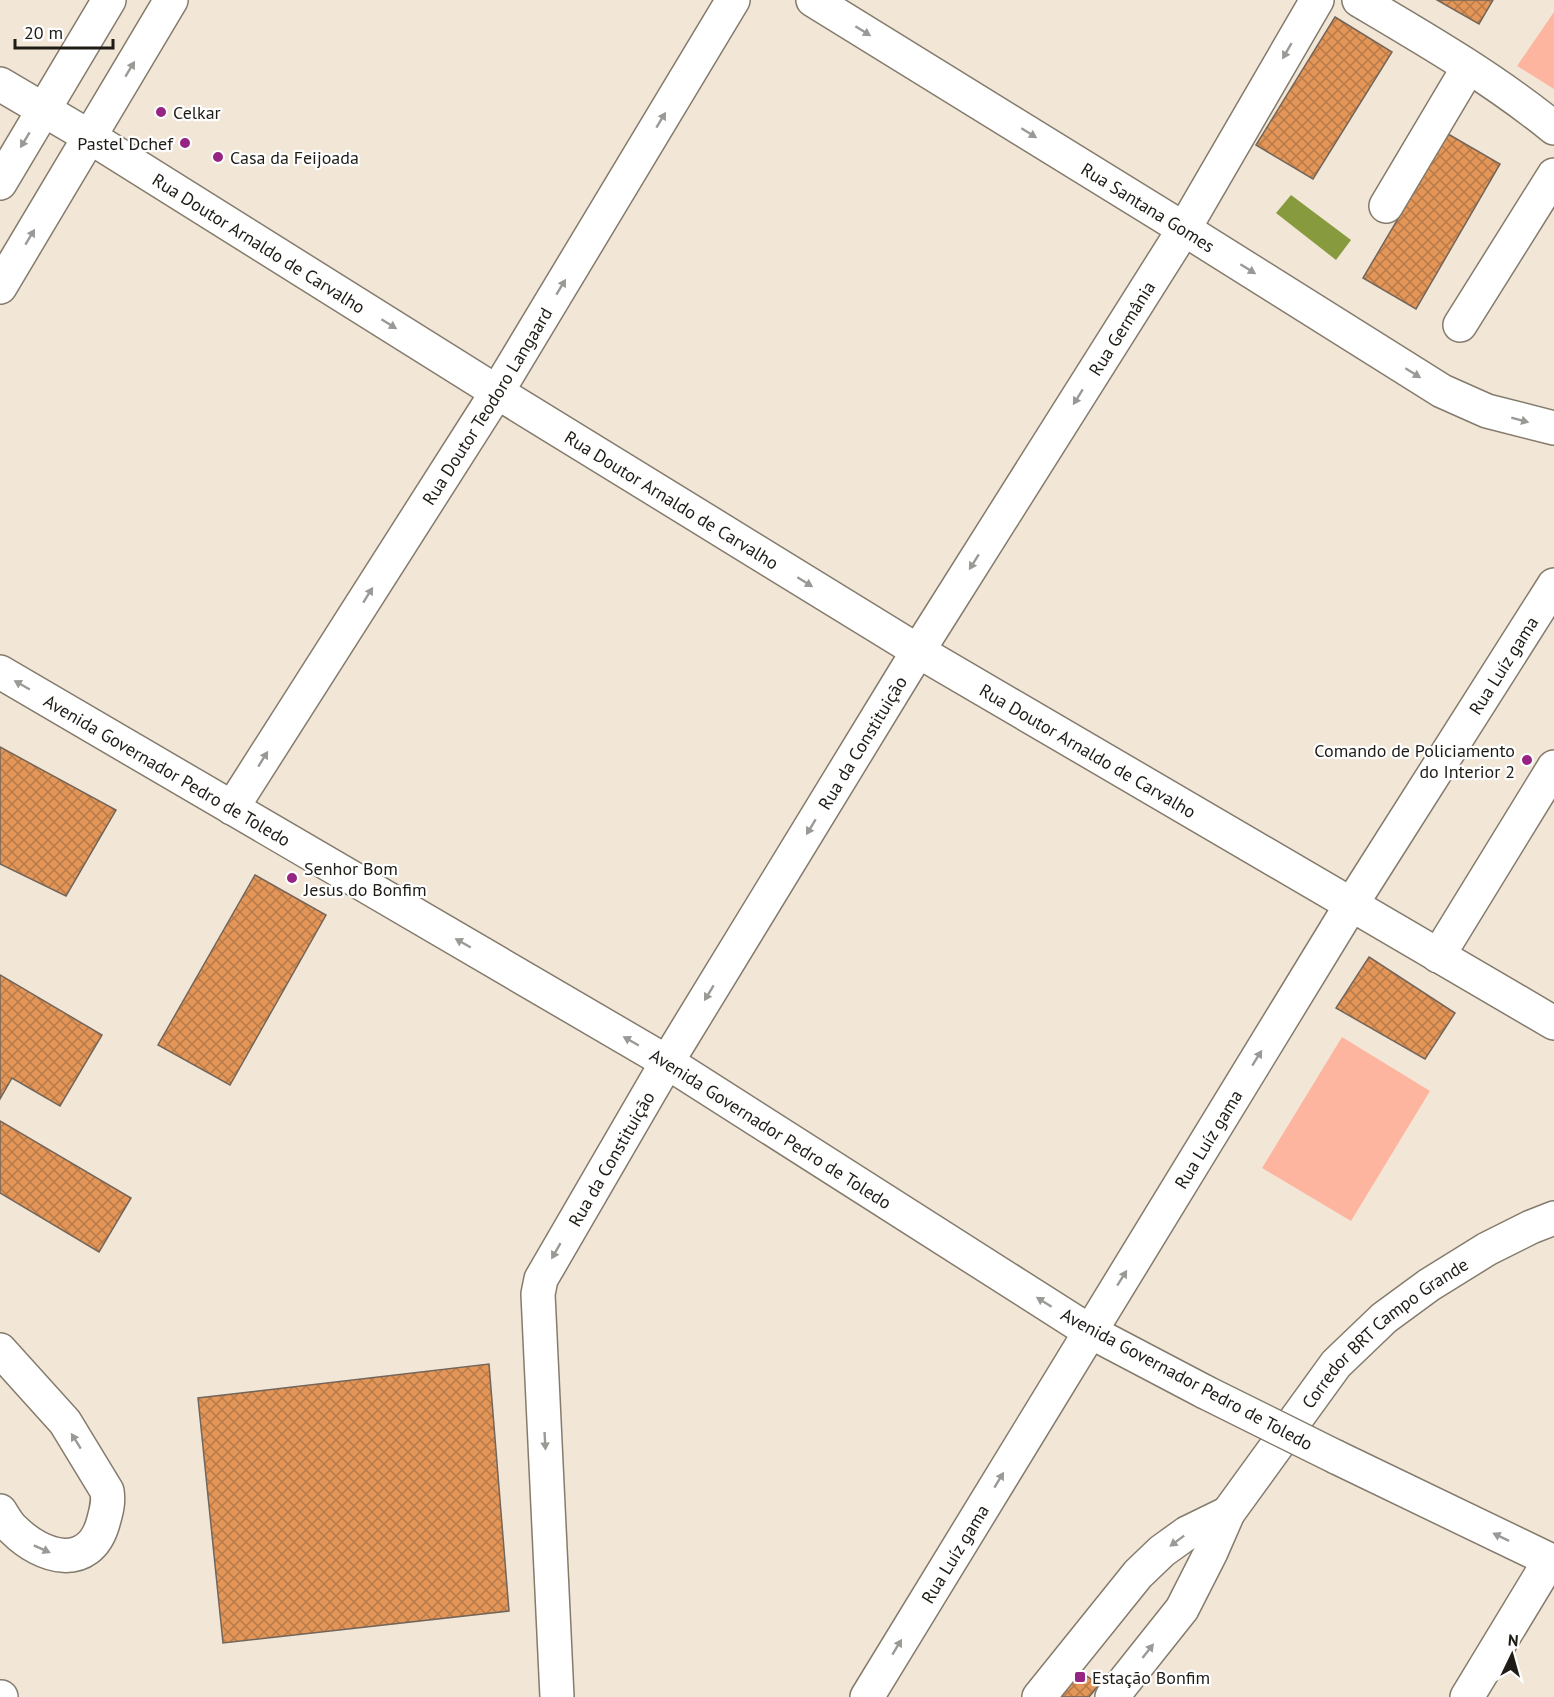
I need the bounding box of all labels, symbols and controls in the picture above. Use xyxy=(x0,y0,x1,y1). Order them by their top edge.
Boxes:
scale bar xyxy=(15,12,112,50)
text: 20 m xyxy=(24,21,63,44)
one-way arrow xyxy=(855,25,871,36)
one-way arrow xyxy=(1283,42,1293,59)
one-way arrow xyxy=(125,60,135,77)
place label: Celkar xyxy=(173,101,221,124)
marker: Celkar xyxy=(154,105,168,119)
one-way arrow xyxy=(656,112,667,128)
one-way arrow xyxy=(1021,128,1037,139)
one-way arrow xyxy=(20,132,31,148)
place label: Pastel Dchef xyxy=(77,132,174,155)
marker: Pastel Dchef xyxy=(178,136,192,150)
place label: Casa da Feijoada xyxy=(230,146,359,169)
marker: Casa da Feijoada xyxy=(211,150,225,164)
street label: Rua Santana Gomes xyxy=(1077,157,1219,257)
street label: Rua Doutor Arnaldo de Carvalho xyxy=(148,168,370,318)
one-way arrow xyxy=(25,228,35,245)
one-way arrow xyxy=(1240,264,1256,275)
street label: Rua Germânia xyxy=(1083,276,1160,380)
one-way arrow xyxy=(555,279,566,295)
street label: Rua Doutor Teodoro Langaard xyxy=(417,303,557,509)
one-way arrow xyxy=(381,319,397,330)
one-way arrow xyxy=(1405,368,1421,379)
one-way arrow xyxy=(1073,389,1084,405)
one-way arrow xyxy=(1511,416,1529,426)
street label: Rua Doutor Arnaldo de Carvalho xyxy=(561,425,783,574)
one-way arrow xyxy=(969,554,980,570)
one-way arrow xyxy=(797,576,813,587)
one-way arrow xyxy=(362,587,374,603)
street label: Rua Luíz gama xyxy=(1463,612,1543,719)
street label: Rua da Constituição xyxy=(813,671,912,814)
street label: Rua Doutor Arnaldo de Carvalho xyxy=(976,678,1200,823)
one-way arrow xyxy=(14,681,31,691)
street label: Avenida Governador Pedro de Toledo xyxy=(40,689,295,851)
place label: Comando de Policiamento do Interior 2 xyxy=(1314,739,1515,783)
one-way arrow xyxy=(258,751,269,767)
marker: Comando de Policiamento do Interior 2 xyxy=(1520,753,1534,767)
one-way arrow xyxy=(805,819,816,835)
place label: Senhor Bom Jesus do Bonfim xyxy=(303,857,427,901)
marker: Senhor Bom Jesus do Bonfim xyxy=(285,871,299,885)
one-way arrow xyxy=(454,938,471,948)
one-way arrow xyxy=(704,985,715,1001)
one-way arrow xyxy=(623,1036,639,1047)
street label: Avenida Governador Pedro de Toledo xyxy=(646,1043,896,1214)
one-way arrow xyxy=(1251,1050,1262,1066)
street label: Rua Luíz gama xyxy=(1169,1085,1247,1193)
street label: Rua da Constituição xyxy=(563,1087,659,1230)
one-way arrow xyxy=(551,1243,562,1259)
street label: Corredor BRT Campo Grande xyxy=(1296,1252,1472,1413)
one-way arrow xyxy=(1116,1270,1127,1286)
one-way arrow xyxy=(1036,1297,1053,1308)
street label: Avenida Governador Pedro de Toledo xyxy=(1057,1303,1317,1455)
one-way arrow xyxy=(541,1432,550,1451)
one-way arrow xyxy=(71,1433,82,1449)
one-way arrow xyxy=(993,1472,1004,1488)
street label: Rua Luíz gama xyxy=(916,1500,994,1607)
one-way arrow xyxy=(1493,1532,1510,1541)
one-way arrow xyxy=(1169,1534,1184,1546)
one-way arrow xyxy=(34,1544,52,1554)
north arrow xyxy=(1482,1625,1542,1685)
text: N xyxy=(1507,1630,1519,1650)
one-way arrow xyxy=(892,1639,903,1655)
one-way arrow xyxy=(1142,1643,1155,1659)
place label: Estação Bonfim xyxy=(1092,1666,1210,1689)
marker: Estação Bonfim xyxy=(1073,1670,1087,1684)

